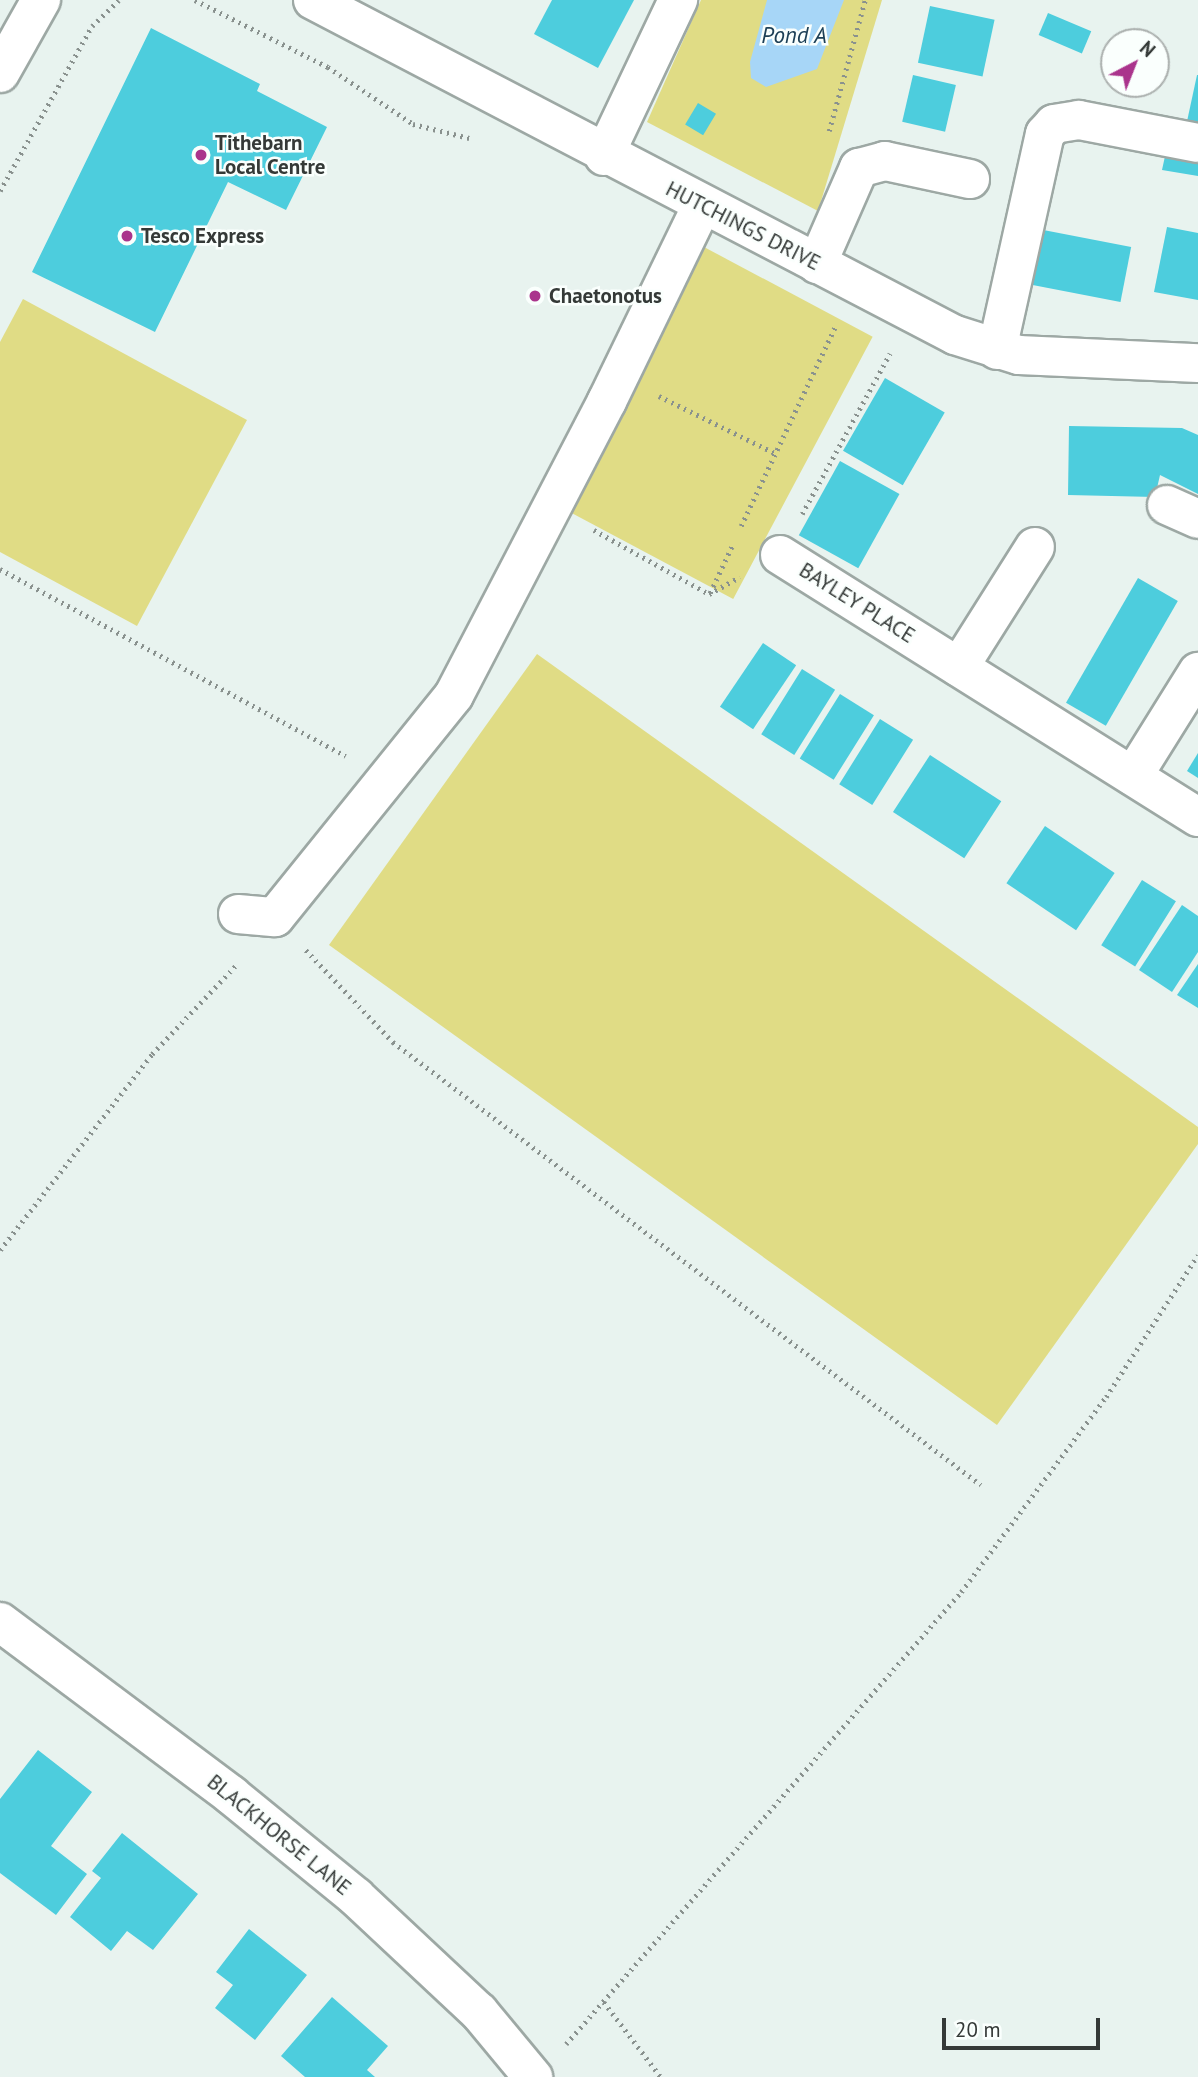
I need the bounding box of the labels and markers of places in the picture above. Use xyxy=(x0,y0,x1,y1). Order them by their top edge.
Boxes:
place label: Tithebarn Local Centre xyxy=(215,130,326,180)
marker: Tithebarn Local Centre xyxy=(193,147,209,163)
place label: Tesco Express xyxy=(141,223,264,249)
marker: Tesco Express xyxy=(119,228,135,244)
place label: Chaetonotus xyxy=(549,283,662,309)
marker: Chaetonotus xyxy=(527,288,543,304)

